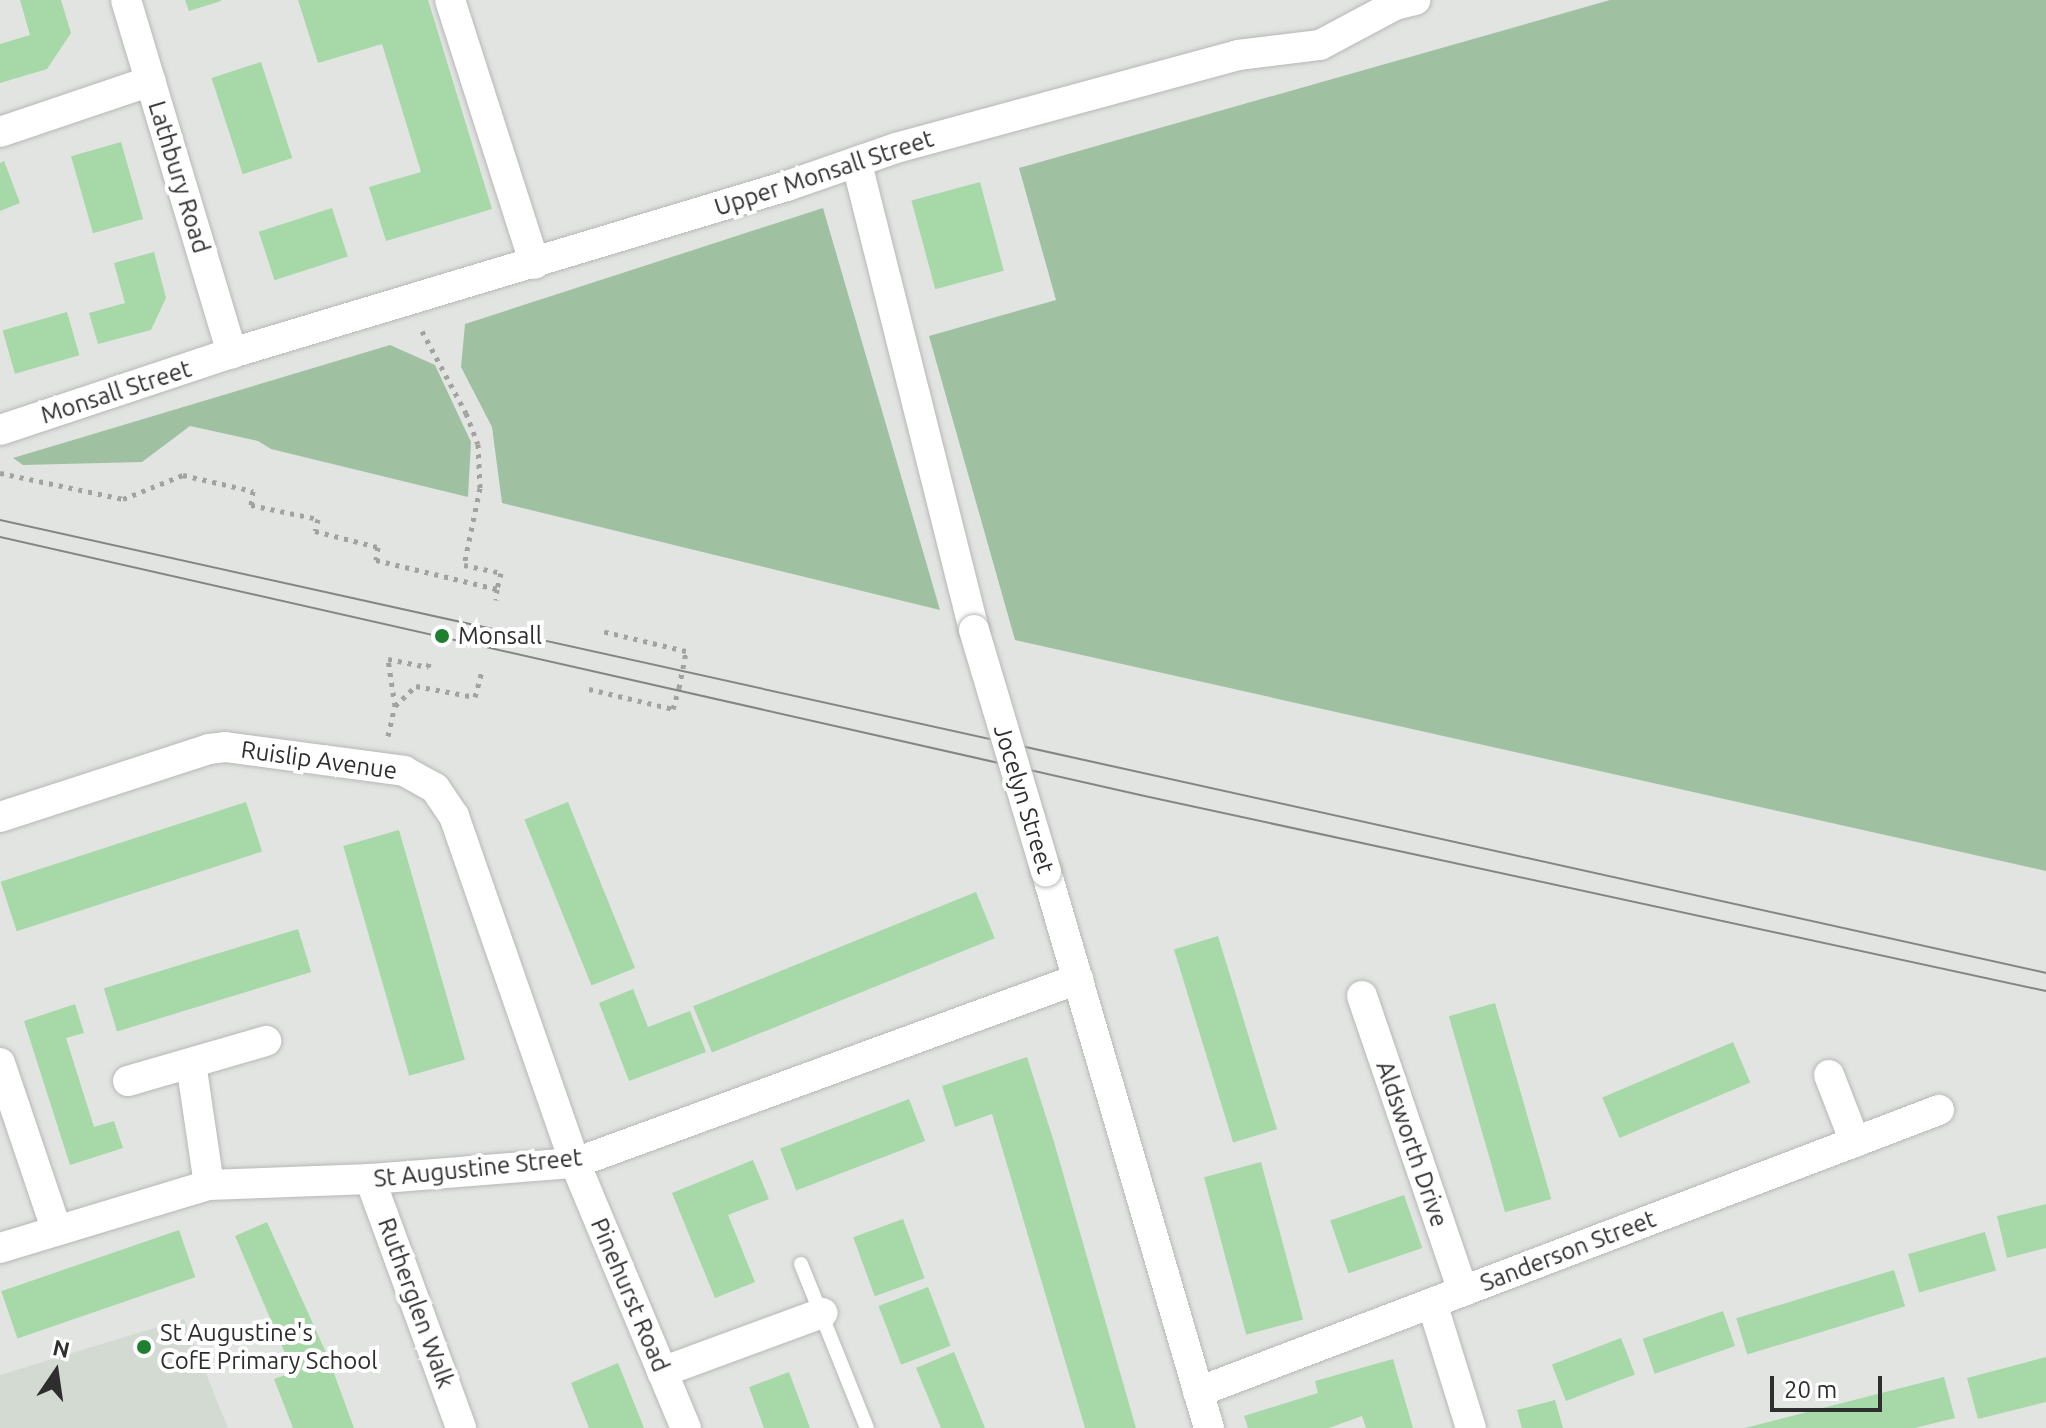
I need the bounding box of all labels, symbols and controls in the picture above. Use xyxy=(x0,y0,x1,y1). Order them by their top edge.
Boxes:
street label: Lathbury Road xyxy=(142,97,216,257)
street label: Upper Monsall Street xyxy=(711,124,937,222)
street label: Monsall Street xyxy=(37,354,195,430)
place label: Monsall xyxy=(458,622,542,650)
marker: Monsall xyxy=(433,627,451,645)
street label: Jocelyn Street xyxy=(988,721,1060,877)
street label: Ruislip Avenue xyxy=(239,735,399,785)
street label: Aldsworth Drive xyxy=(1370,1057,1454,1231)
street label: St Augustine Street xyxy=(372,1143,584,1193)
street label: Sanderson Street xyxy=(1476,1204,1660,1298)
street label: Rutherglen Walk xyxy=(372,1214,460,1392)
street label: Pinehurst Road xyxy=(585,1214,675,1376)
place label: St Augustine's CofE Primary School xyxy=(160,1319,378,1375)
north arrow xyxy=(16,1332,96,1412)
text: N xyxy=(51,1334,72,1362)
marker: St Augustine's CofE Primary School xyxy=(135,1338,153,1356)
scale bar xyxy=(1774,1360,1886,1410)
text: 20 m xyxy=(1784,1376,1837,1403)

